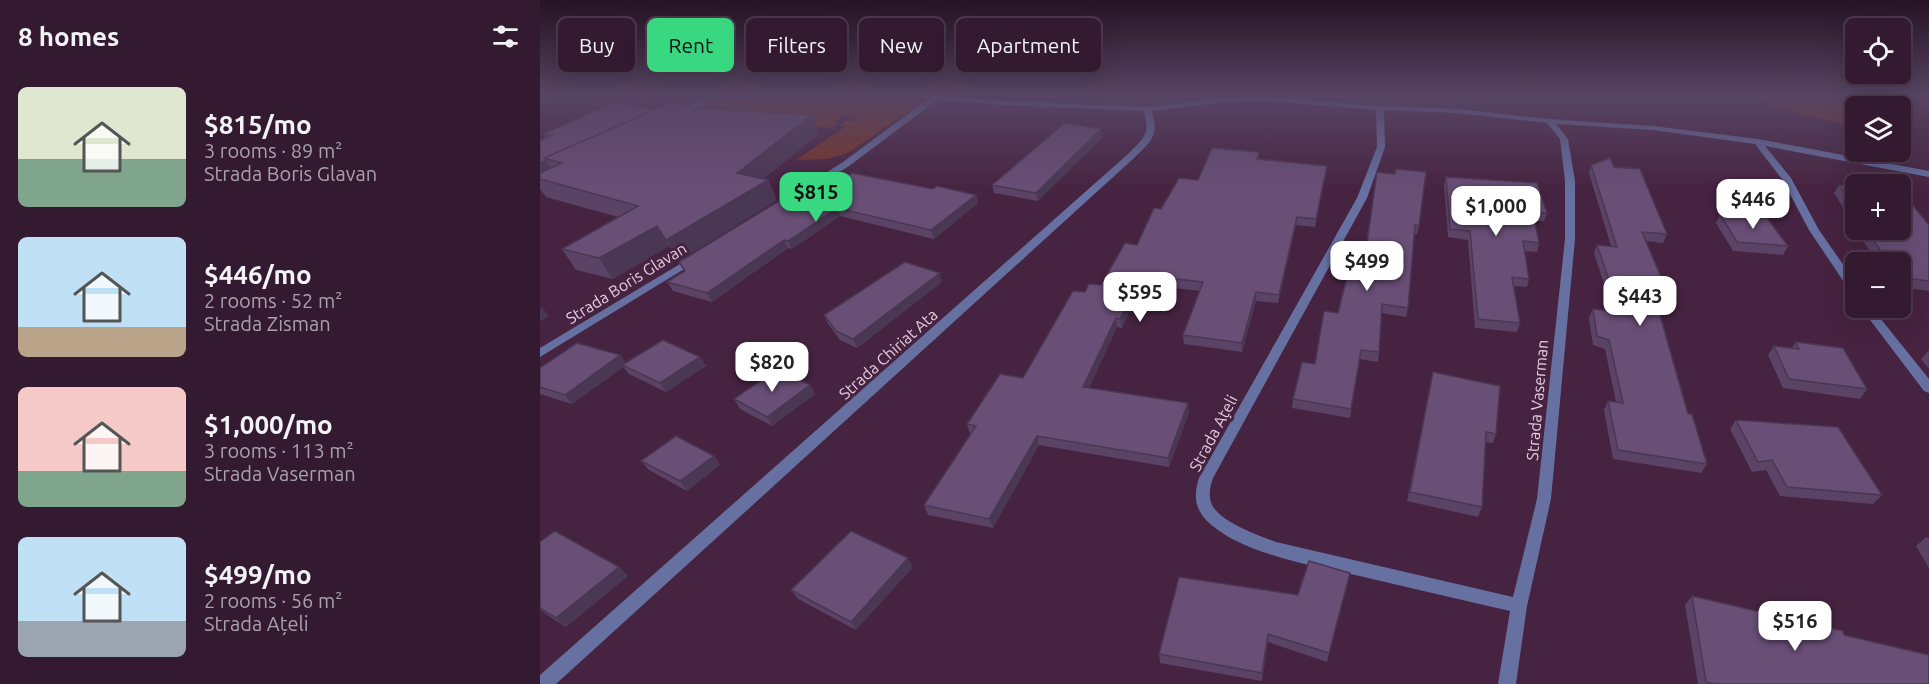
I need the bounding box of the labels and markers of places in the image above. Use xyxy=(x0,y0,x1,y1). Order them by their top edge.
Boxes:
pin: $815 xyxy=(780,172,852,223)
pin: $446 xyxy=(1717,179,1789,230)
pin: $1,000 xyxy=(1447,186,1545,237)
pin: $499 xyxy=(1331,241,1403,292)
pin: $595 xyxy=(1104,272,1176,323)
pin: $443 xyxy=(1604,276,1676,327)
pin: $820 xyxy=(736,342,808,393)
pin: $516 xyxy=(1759,601,1831,652)

